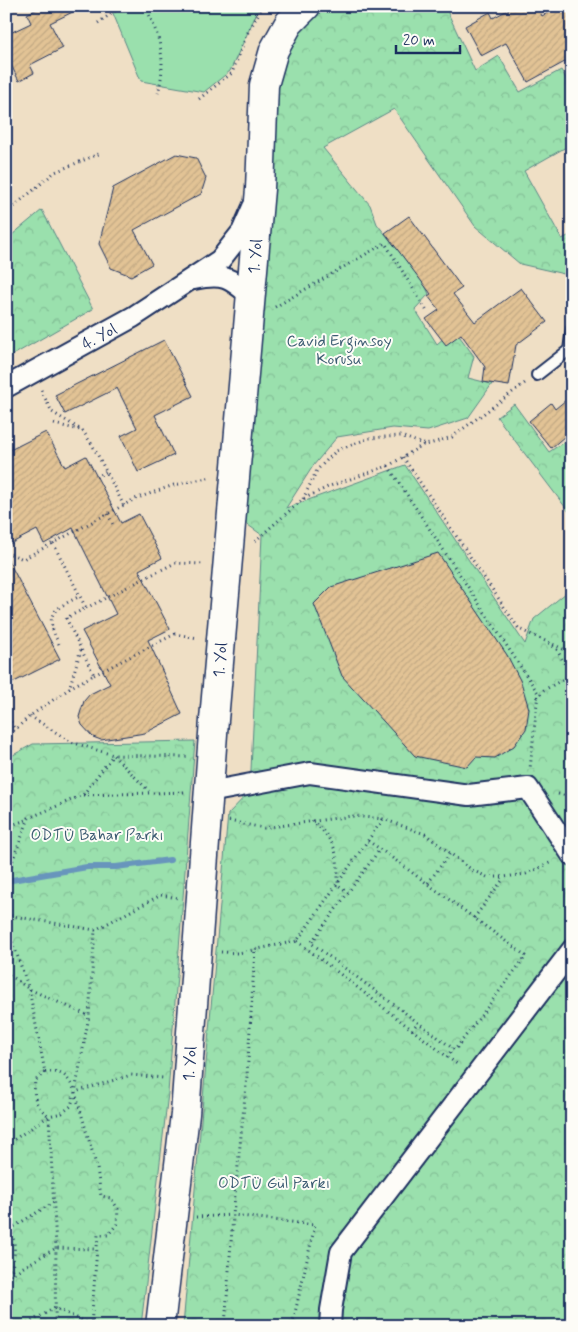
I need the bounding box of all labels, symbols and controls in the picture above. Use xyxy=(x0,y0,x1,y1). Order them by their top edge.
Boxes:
scale bar xyxy=(396,22,459,54)
text: 20 m xyxy=(403,31,435,51)
street label: 1. Yol xyxy=(244,238,268,275)
street label: 4. Yol xyxy=(78,319,121,355)
park label: Cavid Erginsoy Korusu xyxy=(286,331,392,370)
street label: 1. Yol xyxy=(209,641,233,678)
park label: ODTÜ Bahar Parkı xyxy=(30,825,164,846)
street label: 1. Yol xyxy=(178,1045,202,1082)
park label: ODTÜ Gül Parkı xyxy=(218,1173,330,1194)

